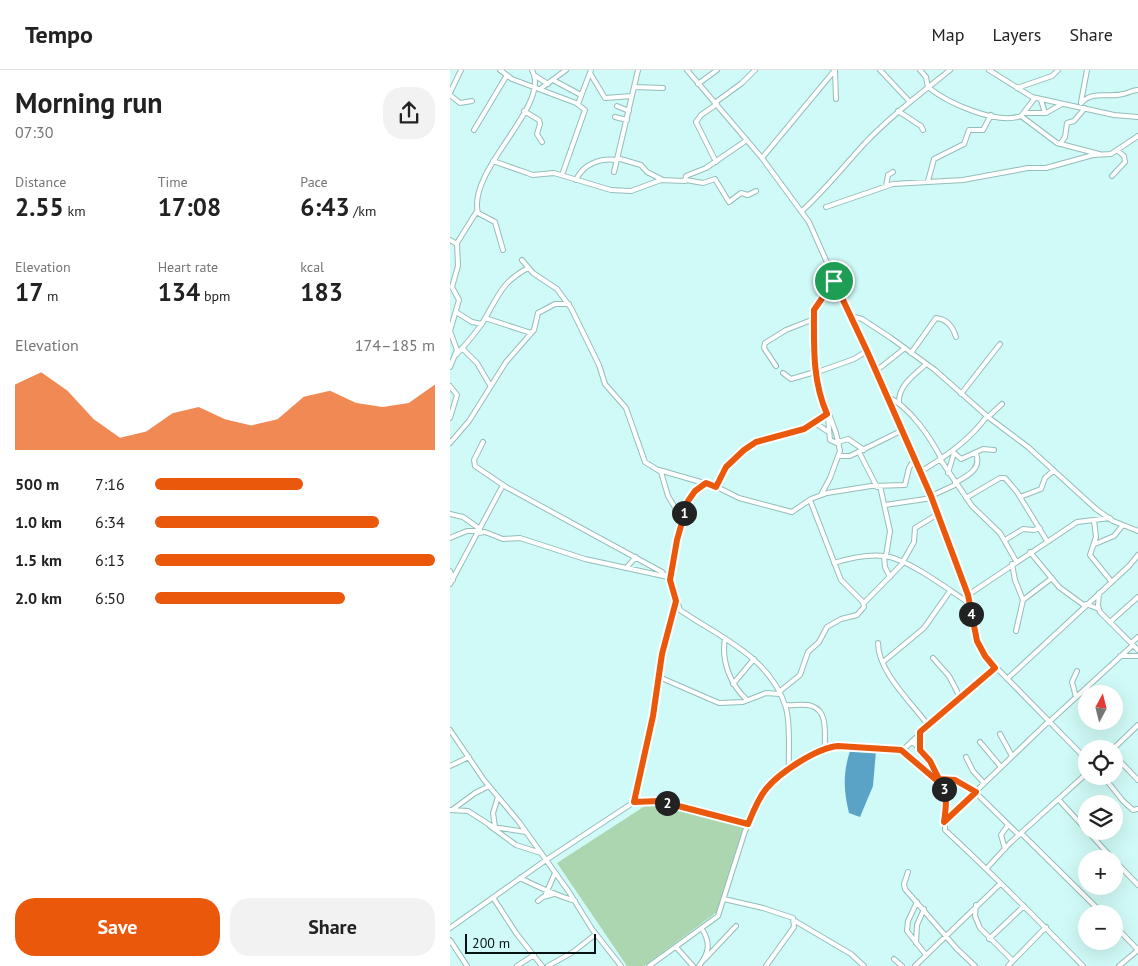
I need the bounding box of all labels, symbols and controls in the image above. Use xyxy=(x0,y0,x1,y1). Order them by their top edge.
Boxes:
text: Tempo xyxy=(25,19,93,50)
text: Map xyxy=(932,23,964,46)
text: Layers xyxy=(992,23,1041,46)
text: Share xyxy=(1069,23,1113,46)
text: Morning run xyxy=(15,84,163,121)
button: share xyxy=(383,87,435,139)
text: 07:30 xyxy=(15,122,53,142)
text: Distance xyxy=(15,173,66,191)
text: Time xyxy=(158,173,188,191)
text: Pace xyxy=(300,173,328,191)
text: 2.55 xyxy=(15,191,64,223)
text: 17:08 xyxy=(158,191,221,223)
text: 6:43 xyxy=(300,191,350,223)
text: km xyxy=(64,202,86,220)
text: /km xyxy=(350,202,376,220)
text: Elevation xyxy=(15,258,71,276)
text: Heart rate xyxy=(158,258,218,276)
text: kcal xyxy=(300,258,324,276)
pin xyxy=(813,260,855,302)
icon: arrive xyxy=(820,267,848,295)
text: 17 xyxy=(15,276,43,308)
text: 134 xyxy=(158,276,200,308)
text: 183 xyxy=(300,276,343,308)
text: m xyxy=(43,287,58,305)
text: bpm xyxy=(200,287,230,305)
text: Elevation xyxy=(15,335,79,355)
text: 174–185 m xyxy=(355,335,435,355)
text: 500 m xyxy=(15,474,59,494)
text: 7:16 xyxy=(95,474,125,494)
pin: 1 xyxy=(672,500,696,526)
text: 1 xyxy=(681,504,688,522)
text: 1.0 km xyxy=(15,512,62,532)
text: 6:34 xyxy=(95,512,125,532)
text: 1.5 km xyxy=(15,550,62,570)
text: 6:13 xyxy=(95,550,125,570)
text: 2.0 km xyxy=(15,588,62,608)
text: 6:50 xyxy=(95,588,125,608)
pin: 4 xyxy=(958,602,984,626)
text: 4 xyxy=(968,605,975,623)
north arrow xyxy=(1078,685,1122,730)
map controls xyxy=(1078,685,1123,950)
button: locate xyxy=(1078,740,1123,785)
pin: 3 xyxy=(932,776,956,802)
text: 3 xyxy=(941,780,948,798)
pin: 2 xyxy=(654,790,680,816)
text: 2 xyxy=(664,794,671,812)
button: layers xyxy=(1078,795,1123,840)
button: + xyxy=(1078,850,1123,895)
button: Save xyxy=(15,898,220,956)
button: Share xyxy=(230,898,435,956)
button: − xyxy=(1078,905,1123,950)
scale bar xyxy=(465,931,596,954)
text: 200 m xyxy=(472,934,510,952)

